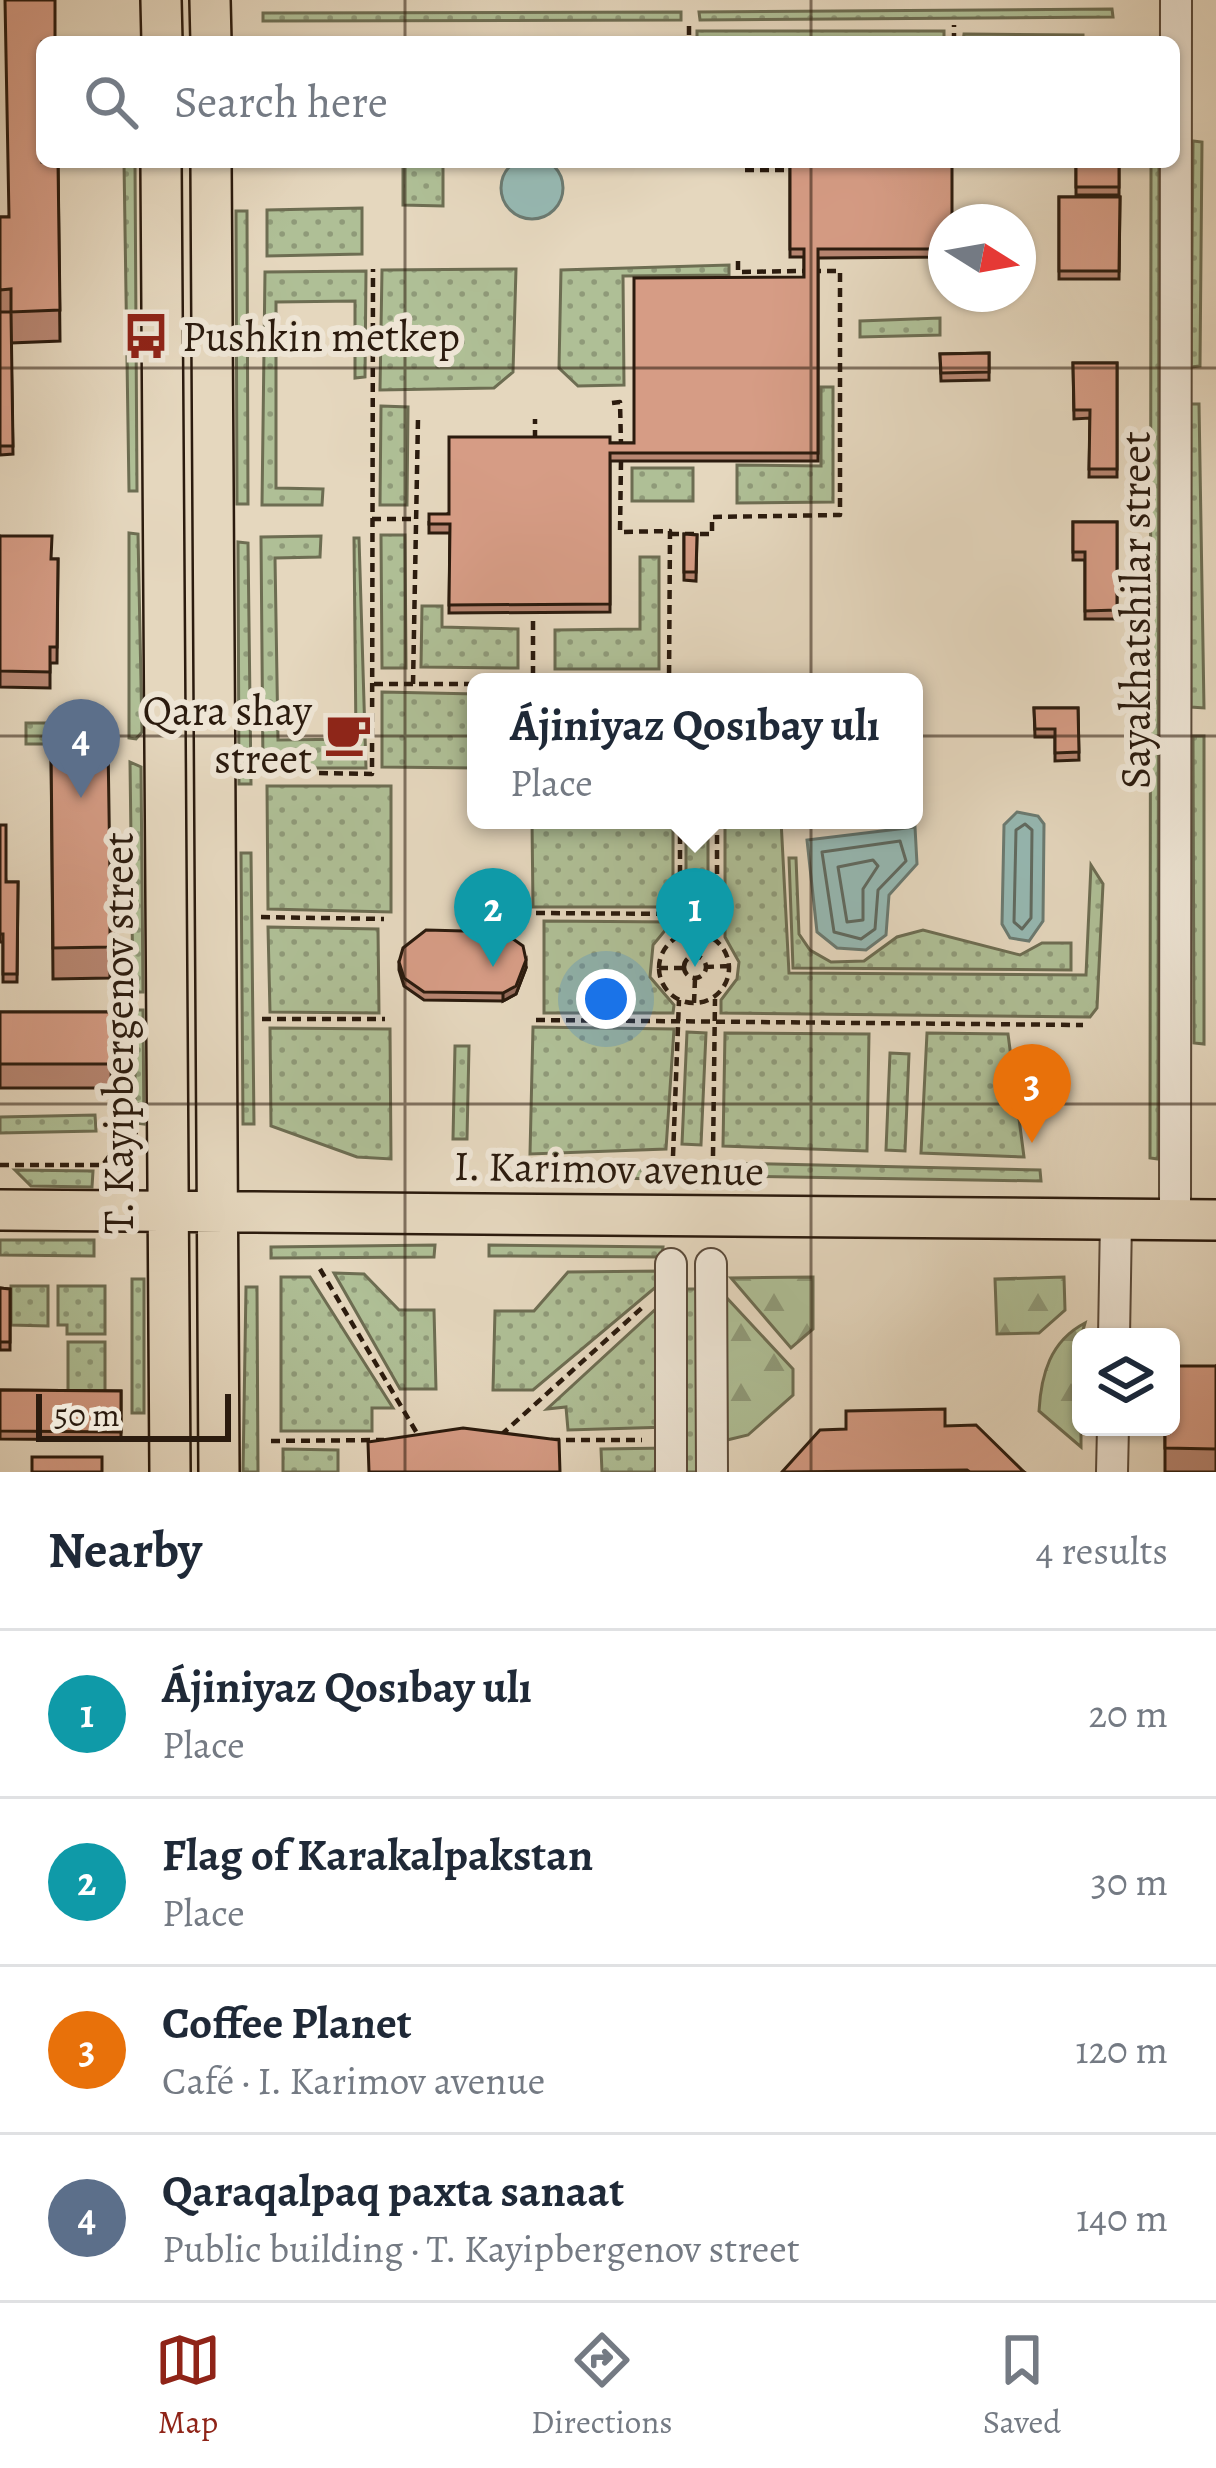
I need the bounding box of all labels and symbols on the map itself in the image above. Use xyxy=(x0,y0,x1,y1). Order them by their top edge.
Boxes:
north arrow xyxy=(928,204,1036,312)
place label: Pushkin metkep xyxy=(182,308,460,365)
bus stop icon: Pushkin metkep xyxy=(121,311,171,361)
street label: Sayakhatshilar street xyxy=(1107,431,1164,789)
place label: Qara shay street xyxy=(143,682,313,787)
pin: 4 xyxy=(42,699,120,798)
cafe icon: Qara shay street xyxy=(323,709,373,759)
street label: T. Kayipbergenov street xyxy=(90,832,147,1234)
pin: 2 xyxy=(454,868,532,967)
pin: 1 xyxy=(656,868,734,967)
your location xyxy=(576,969,636,1029)
pin: 3 xyxy=(993,1044,1071,1143)
street label: I. Karimov avenue xyxy=(454,1137,764,1199)
scale bar xyxy=(36,1388,231,1441)

